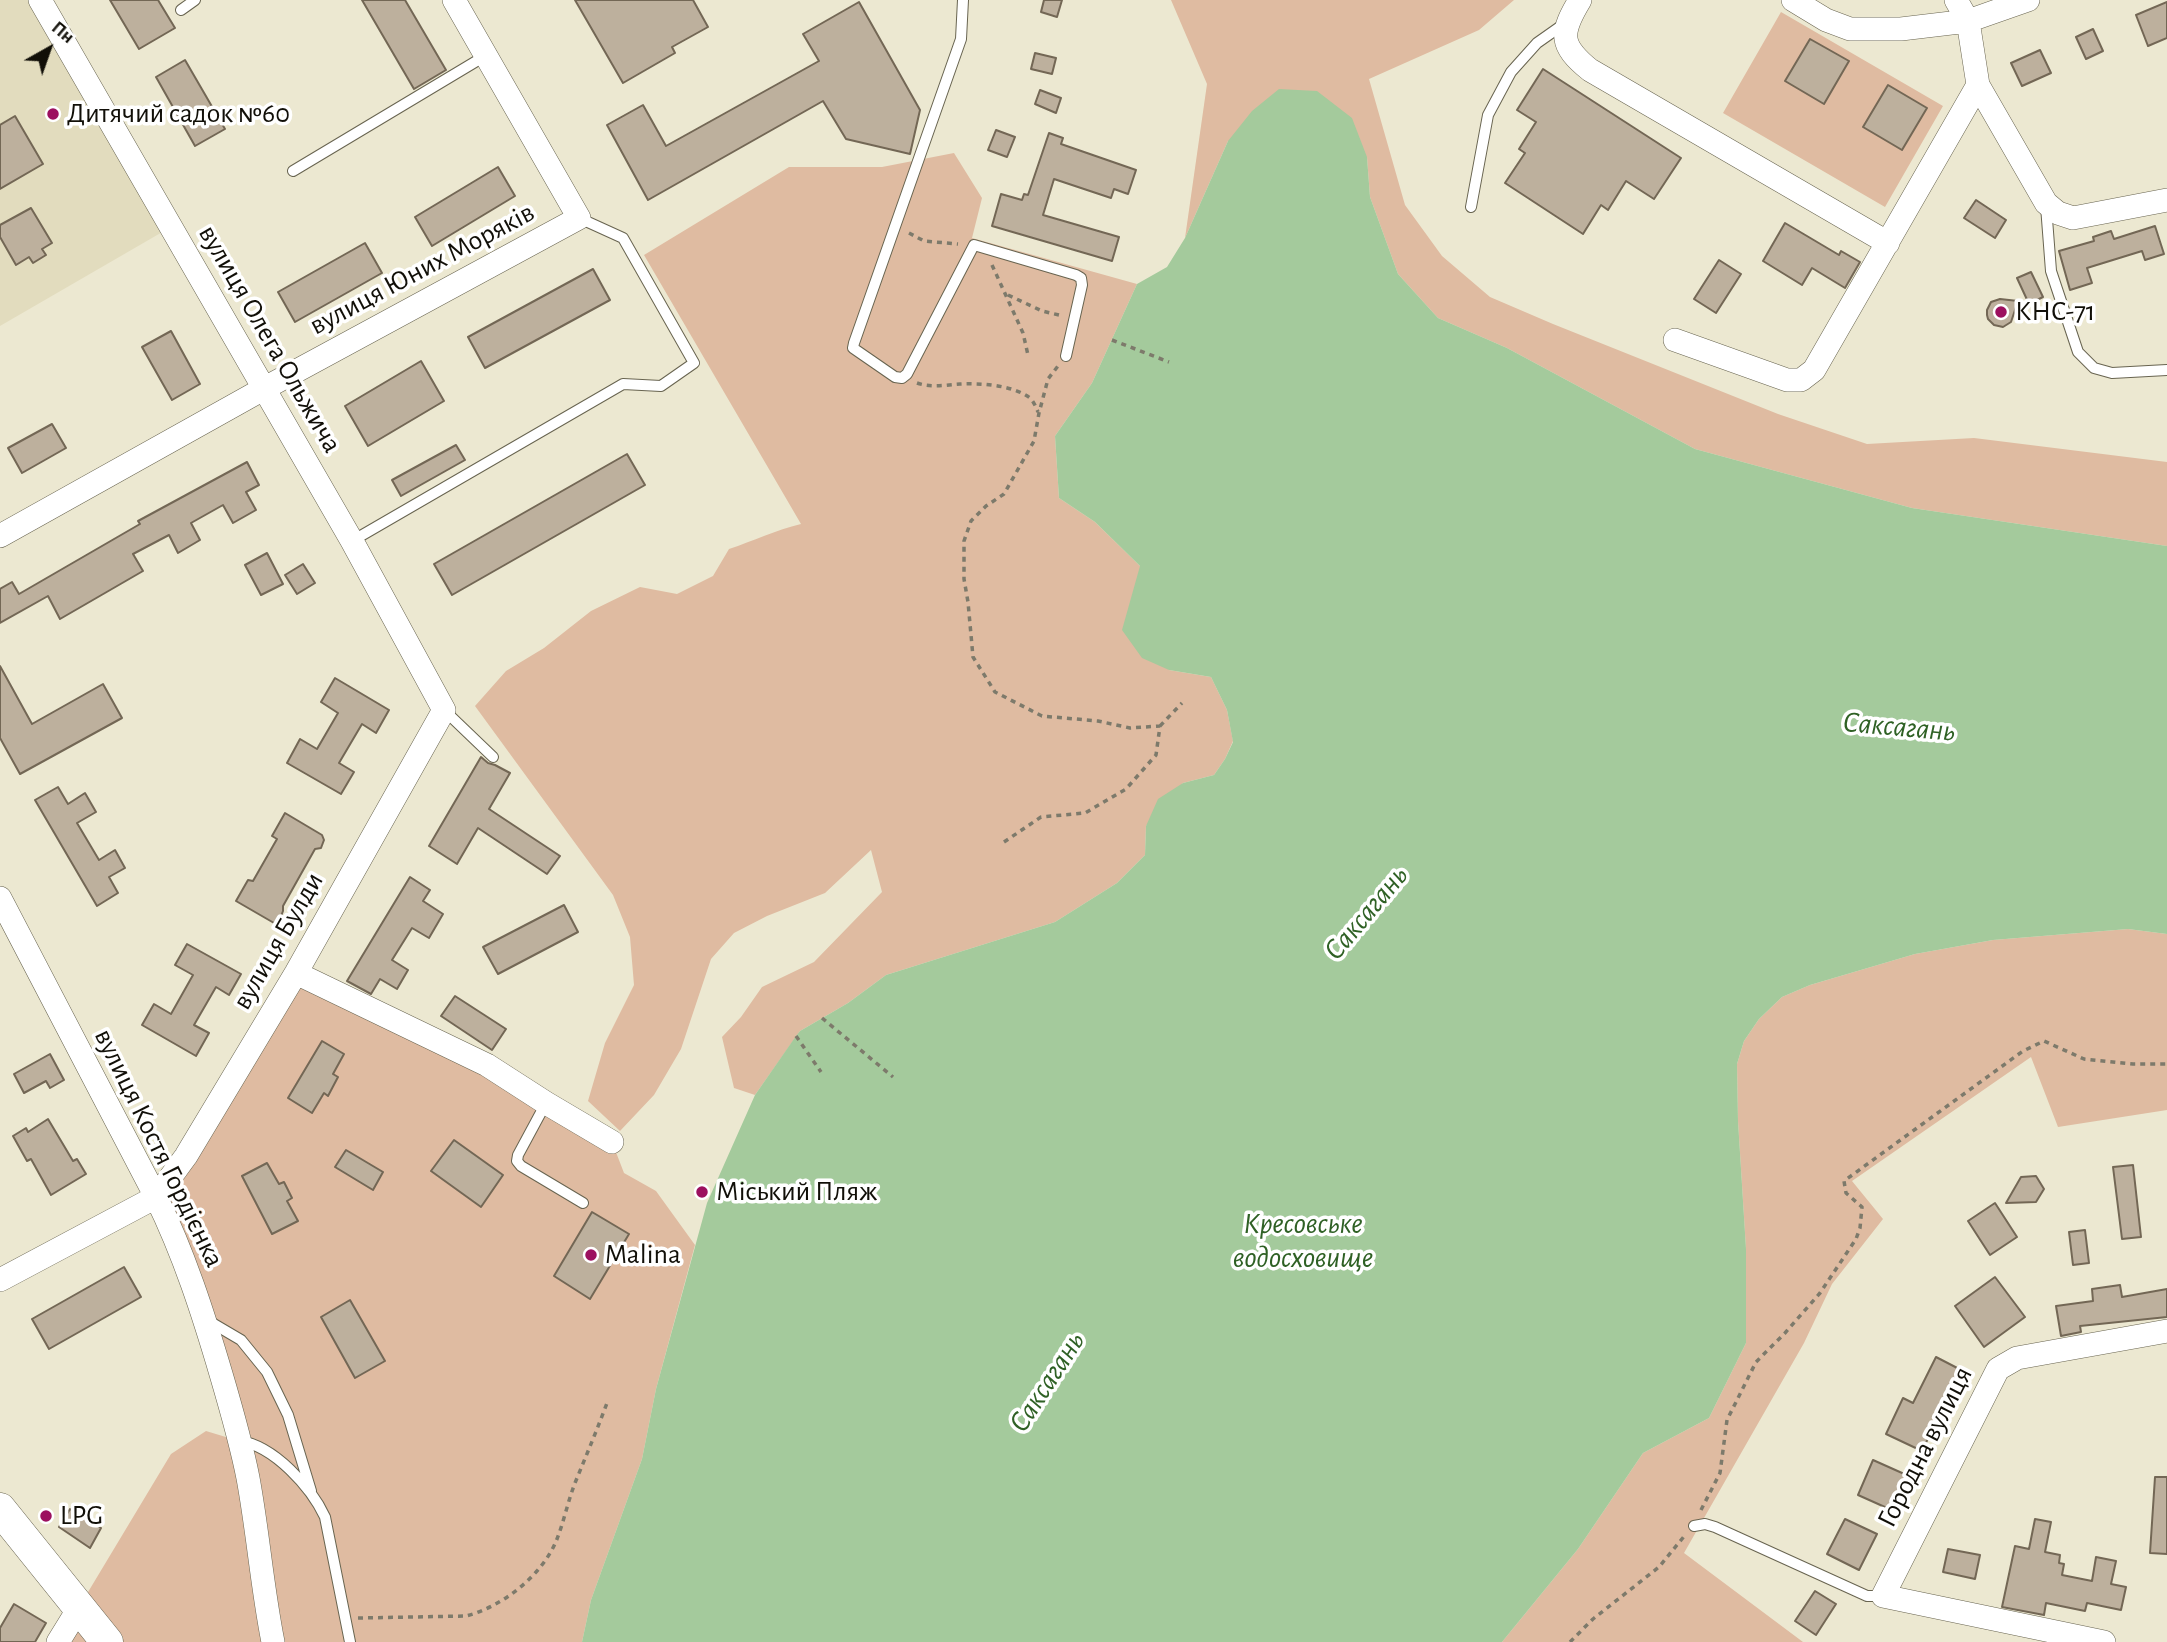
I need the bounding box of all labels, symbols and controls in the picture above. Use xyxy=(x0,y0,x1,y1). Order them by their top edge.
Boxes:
north arrow xyxy=(14,14,84,84)
text: Пн xyxy=(48,18,78,47)
place label: Дитячий садок №60 xyxy=(67,97,290,131)
marker: Дитячий садок №60 xyxy=(45,106,61,122)
street label: вулиця Юних Моряків xyxy=(304,195,540,343)
street label: вулиця Олега Ольжича xyxy=(191,219,349,459)
place label: КНС-71 xyxy=(2015,295,2095,329)
marker: КНС-71 xyxy=(1993,304,2009,320)
water label: Саксагань xyxy=(1841,704,1957,750)
water label: Саксагань xyxy=(1316,858,1416,968)
street label: вулиця Булди xyxy=(225,866,331,1016)
street label: вулиця Костя Гордієнка xyxy=(87,1023,231,1273)
place label: Міський Пляж xyxy=(716,1175,877,1209)
marker: Міський Пляж xyxy=(694,1184,710,1200)
water label: Кресовське водосховище xyxy=(1233,1206,1373,1276)
place label: Malina xyxy=(605,1238,681,1272)
marker: Malina xyxy=(583,1247,599,1263)
water label: Саксагань xyxy=(1001,1325,1093,1439)
street label: Городна вулиця xyxy=(1870,1361,1980,1533)
place label: LPG xyxy=(60,1499,103,1533)
marker: LPG xyxy=(38,1508,54,1524)

